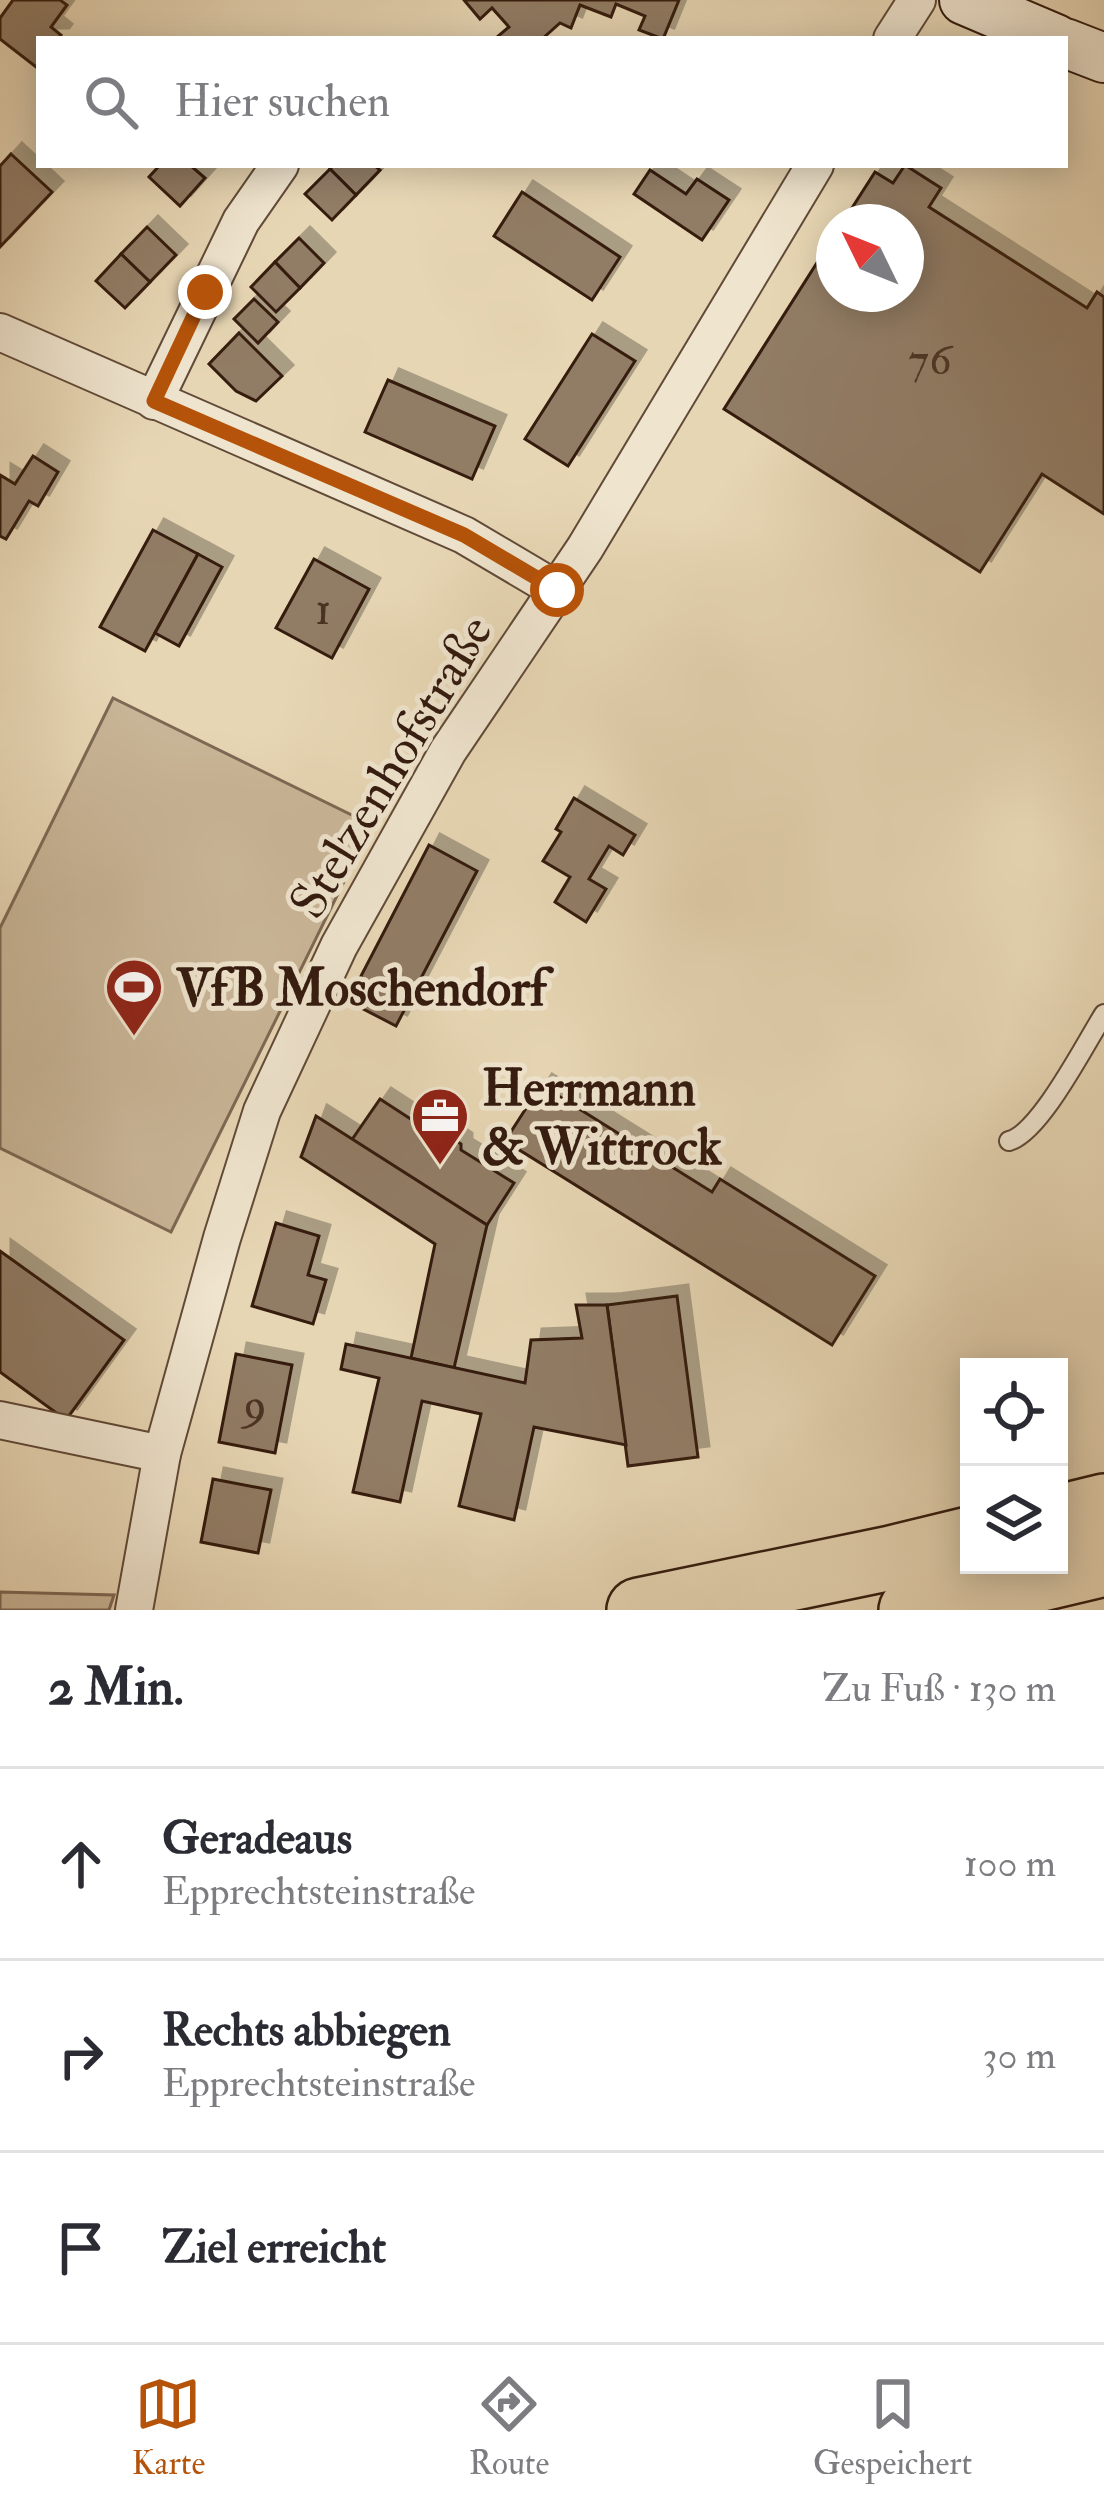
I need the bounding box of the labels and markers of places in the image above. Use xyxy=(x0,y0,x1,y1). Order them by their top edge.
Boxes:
sports icon: VfB Moschendorf xyxy=(103,956,165,1038)
place label: VfB Moschendorf xyxy=(175,957,554,1021)
place label: Herrmann & Wittrock xyxy=(482,1057,723,1180)
office icon: Herrmann & Wittrock xyxy=(409,1085,471,1167)

